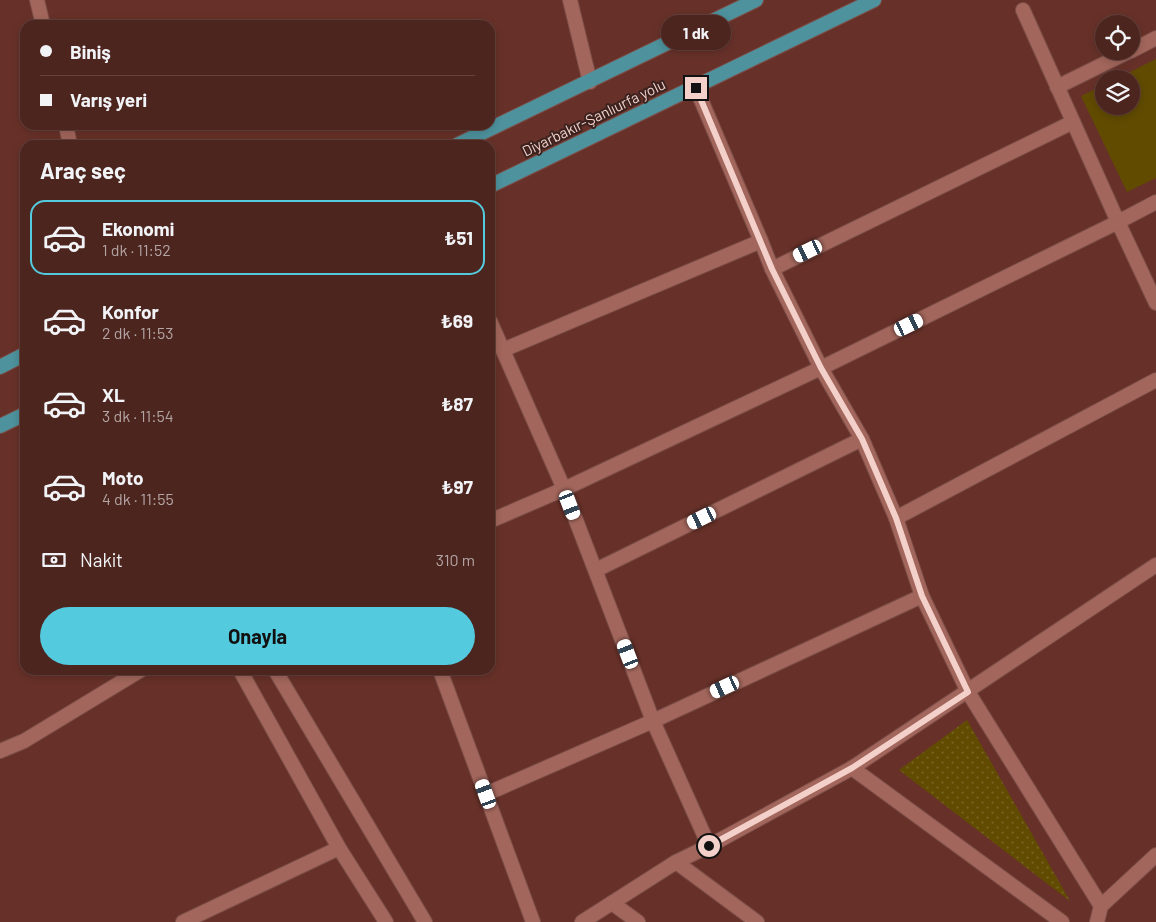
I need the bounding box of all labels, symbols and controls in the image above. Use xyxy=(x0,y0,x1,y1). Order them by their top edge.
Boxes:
map controls xyxy=(1095,15,1140,115)
button: locate xyxy=(1095,15,1140,60)
callout: 1 dk xyxy=(661,16,731,51)
text: 1 dk xyxy=(683,23,709,42)
text: Biniş xyxy=(70,40,111,63)
button: layers xyxy=(1095,70,1140,115)
street label: Diyarbakır-Şanlıurfa yolu xyxy=(519,75,668,160)
route end xyxy=(685,77,707,99)
text: Varış yeri xyxy=(70,88,147,111)
text: Araç seç xyxy=(40,157,126,183)
icon: car xyxy=(42,215,87,260)
text: Ekonomi xyxy=(102,217,174,240)
text: ₺51 xyxy=(444,226,473,249)
car xyxy=(791,238,824,264)
text: 1 dk · 11:52 xyxy=(102,240,171,259)
icon: car xyxy=(42,298,87,343)
text: Konfor xyxy=(102,300,159,323)
text: ₺69 xyxy=(440,309,473,332)
car xyxy=(892,312,925,338)
text: 2 dk · 11:53 xyxy=(102,323,173,342)
icon: car xyxy=(42,381,87,426)
text: XL xyxy=(102,383,125,406)
text: ₺87 xyxy=(441,392,473,415)
text: 3 dk · 11:54 xyxy=(102,406,174,425)
icon: car xyxy=(42,464,87,509)
text: Moto xyxy=(102,466,144,489)
text: ₺97 xyxy=(441,475,473,498)
car xyxy=(557,488,582,522)
text: 4 dk · 11:55 xyxy=(102,489,174,508)
car xyxy=(685,505,718,531)
icon: cash xyxy=(40,546,68,574)
text: Nakit xyxy=(80,548,123,571)
text: 310 m xyxy=(436,550,475,569)
button: Onayla xyxy=(40,607,475,665)
car xyxy=(615,637,640,671)
car xyxy=(708,674,741,700)
car xyxy=(473,777,498,811)
route start xyxy=(698,835,720,857)

